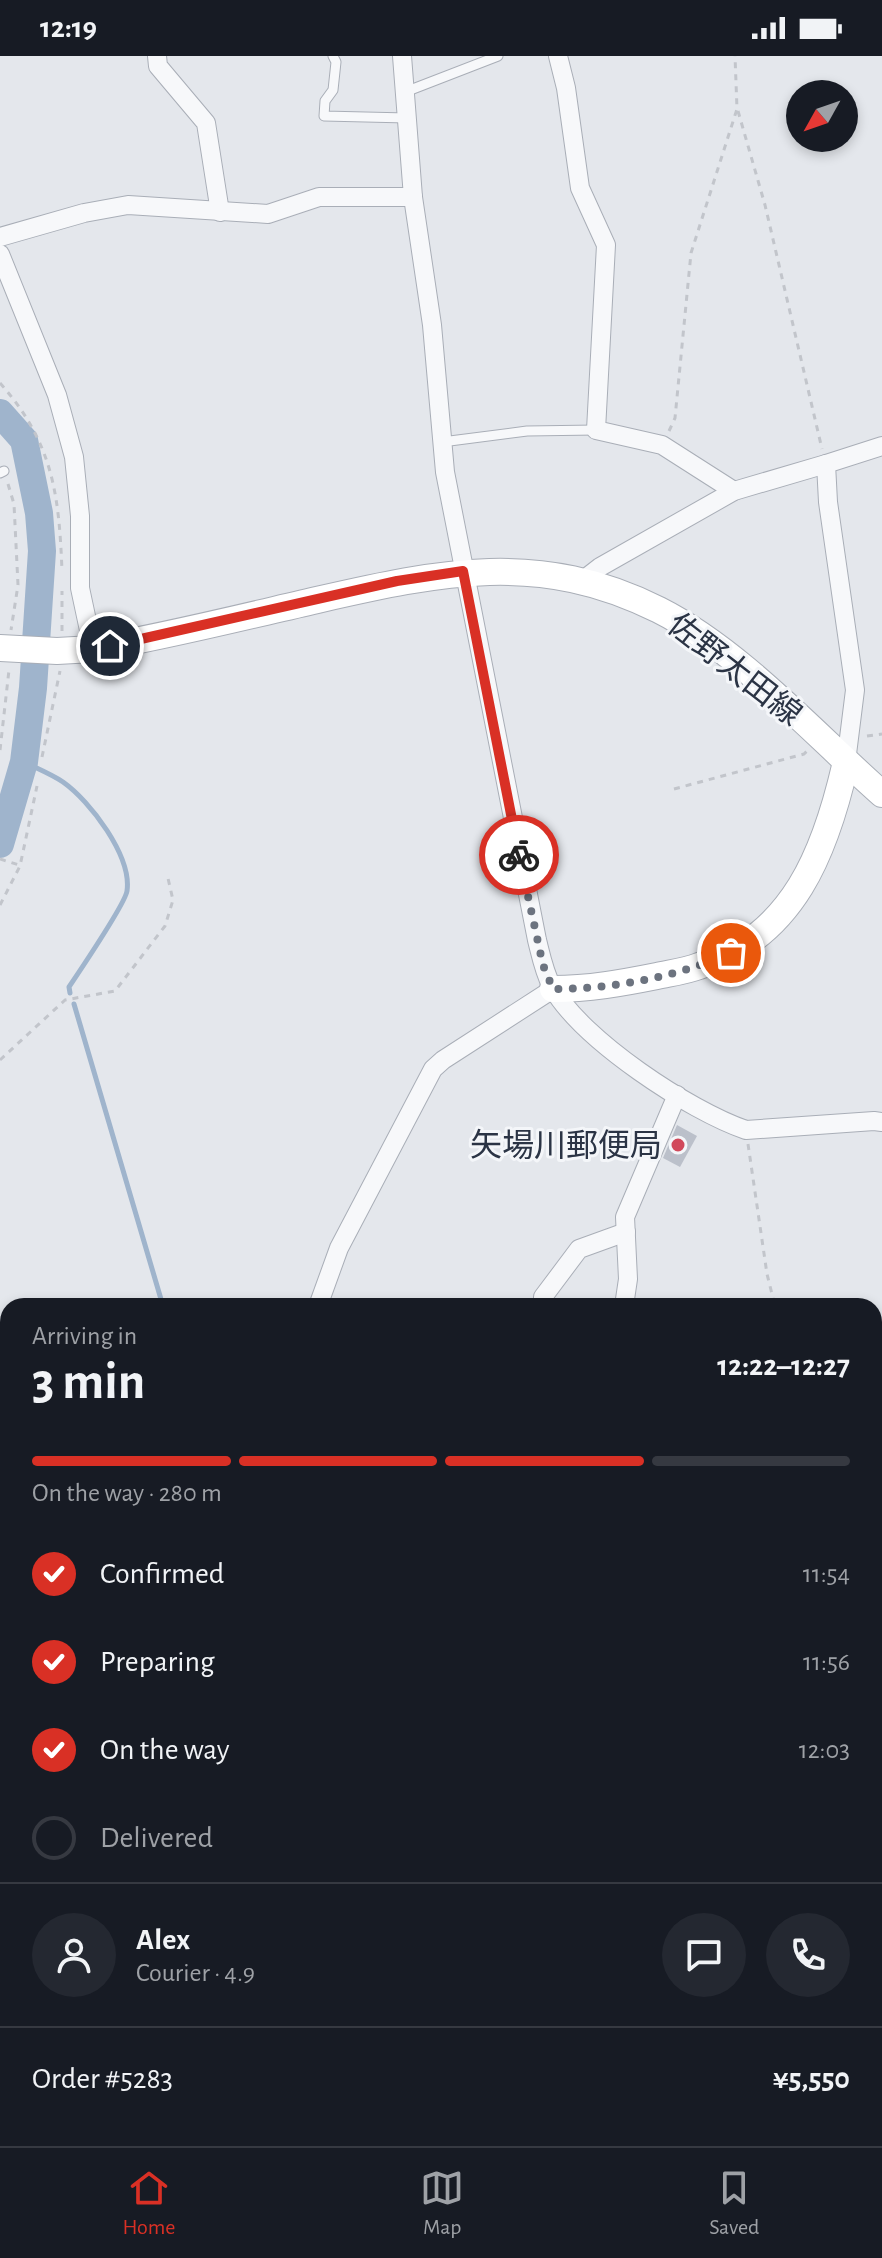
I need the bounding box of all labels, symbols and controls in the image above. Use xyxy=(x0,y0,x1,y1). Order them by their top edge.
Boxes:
text: 12:19 xyxy=(40,13,97,43)
north arrow xyxy=(786,80,858,152)
map controls xyxy=(786,80,858,152)
street label: 佐野太田線 xyxy=(661,606,809,732)
pin xyxy=(76,612,144,680)
icon: home xyxy=(88,624,132,668)
courier xyxy=(479,815,559,895)
icon: bike xyxy=(497,833,541,877)
pin xyxy=(697,919,765,987)
icon: bag xyxy=(709,931,753,975)
place label: 矢場川郵便局 xyxy=(470,1128,662,1162)
marker: 矢場川郵便局 xyxy=(669,1136,687,1154)
text: Arriving in xyxy=(32,1323,137,1349)
text: 12:22–12:27 xyxy=(717,1351,850,1381)
text: 3 min xyxy=(32,1356,145,1408)
text: On the way · 280 m xyxy=(32,1480,222,1506)
icon: check xyxy=(32,1552,76,1596)
text: Confirmed xyxy=(100,1559,224,1589)
text: 11:54 xyxy=(803,1561,850,1587)
icon: check xyxy=(32,1640,76,1684)
text: Preparing xyxy=(100,1647,215,1677)
text: 11:56 xyxy=(803,1649,850,1675)
icon: check xyxy=(32,1728,76,1772)
text: On the way xyxy=(100,1735,229,1765)
text: 12:03 xyxy=(799,1737,850,1763)
text: Delivered xyxy=(100,1823,213,1853)
button: person xyxy=(32,1913,116,1997)
button: chat xyxy=(662,1913,746,1997)
button: phone xyxy=(766,1913,850,1997)
text: Alex xyxy=(136,1925,190,1955)
text: Courier · 4.9 xyxy=(136,1960,255,1986)
text: Order #5283 xyxy=(32,2064,173,2094)
text: ¥5,550 xyxy=(773,2064,850,2094)
tab: Home xyxy=(122,2166,175,2240)
tab: Map xyxy=(420,2166,464,2240)
tab: Saved xyxy=(709,2166,760,2240)

